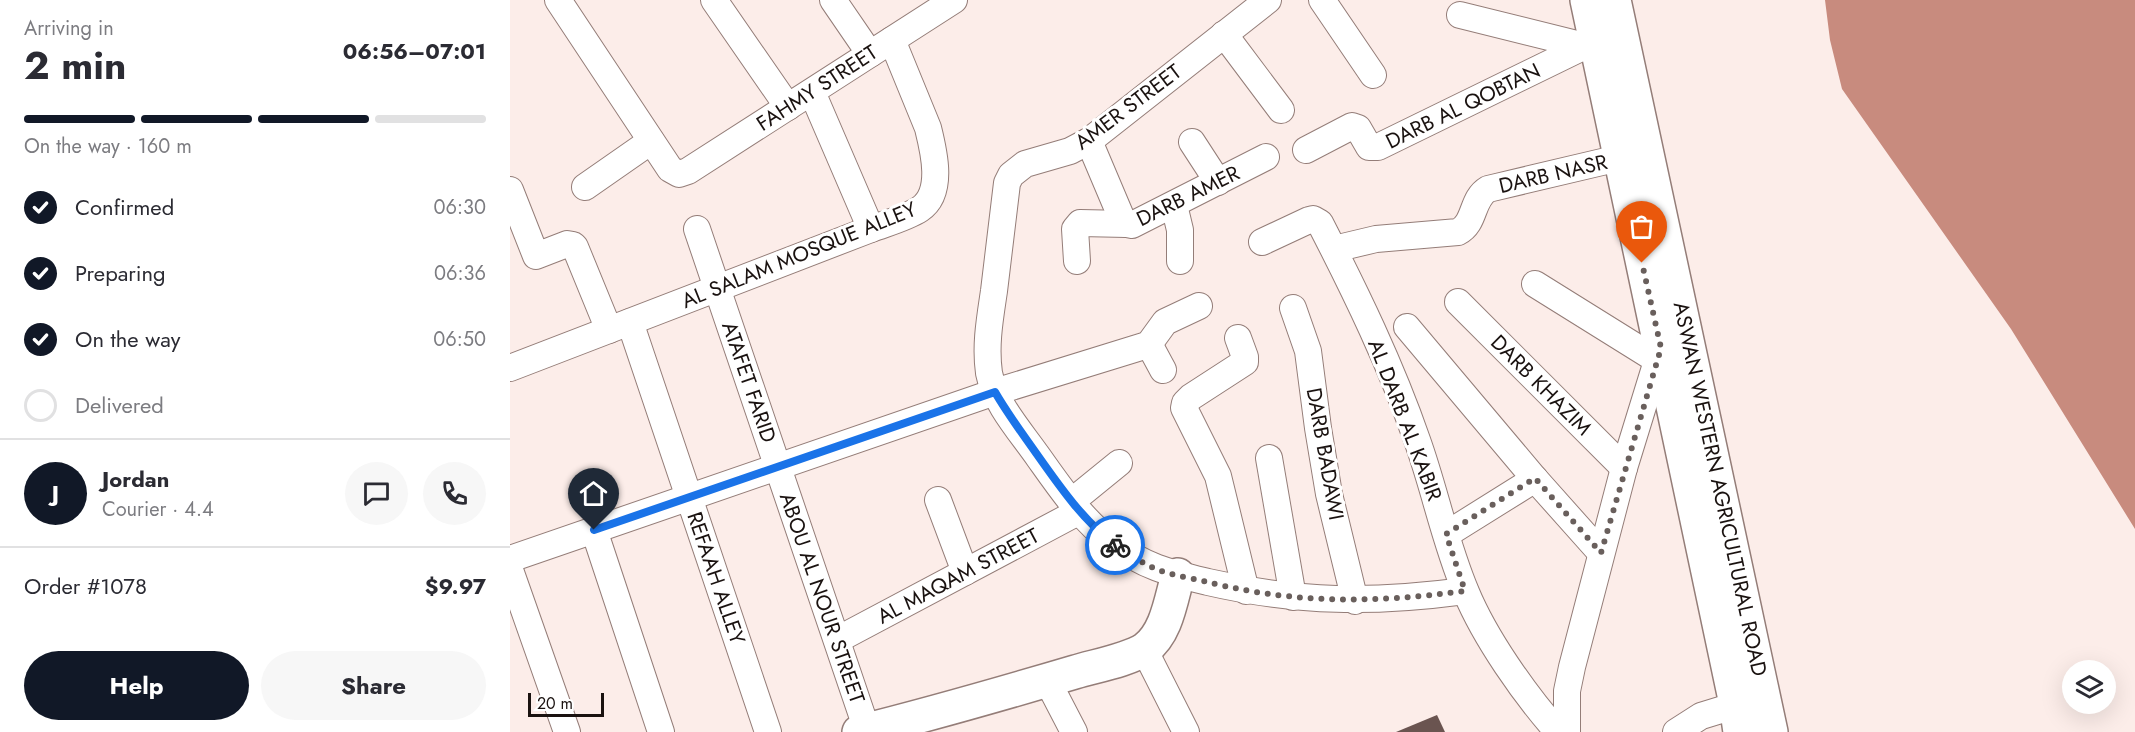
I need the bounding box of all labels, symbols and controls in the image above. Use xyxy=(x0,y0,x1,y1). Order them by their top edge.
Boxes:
text: Arriving in xyxy=(24,14,114,43)
text: 06:56–07:01 xyxy=(343,35,486,67)
text: 2 min xyxy=(24,37,126,94)
street label: FAHMY STREET xyxy=(751,37,884,138)
street label: DARB AL QOBTAN xyxy=(1380,55,1546,157)
street label: AMER STREET xyxy=(1069,57,1188,157)
text: On the way · 160 m xyxy=(24,132,192,161)
street label: DARB NASR xyxy=(1496,147,1611,201)
street label: DARB AMER xyxy=(1131,158,1245,234)
icon: check xyxy=(24,191,57,224)
text: Confirmed xyxy=(75,191,174,223)
text: 06:30 xyxy=(434,193,486,222)
street label: AL SALAM MOSQUE ALLEY xyxy=(677,194,921,316)
pin xyxy=(1616,201,1667,263)
icon: bag xyxy=(1625,210,1658,243)
icon: check xyxy=(24,257,57,290)
text: Preparing xyxy=(75,257,166,289)
text: 06:36 xyxy=(434,259,486,288)
street label: ASWAN WESTERN AGRICULTURAL ROAD xyxy=(1666,299,1774,679)
street label: ATAFET FARID xyxy=(714,317,784,447)
icon: check xyxy=(24,323,57,356)
text: On the way xyxy=(75,323,180,355)
text: 06:50 xyxy=(433,325,486,354)
street label: DARB KHAZIM xyxy=(1484,328,1598,442)
street label: AL DARB AL KABIR xyxy=(1360,335,1450,505)
street label: DARB BADAWI xyxy=(1299,385,1351,523)
text: Delivered xyxy=(75,389,164,421)
button: chat xyxy=(345,462,408,525)
button: phone xyxy=(423,462,486,525)
text: Jordan xyxy=(102,463,169,495)
pin xyxy=(568,468,619,530)
text: J xyxy=(52,477,59,509)
icon: home xyxy=(577,477,610,510)
street label: ABOU AL NOUR STREET xyxy=(772,489,872,708)
text: Courier · 4.4 xyxy=(102,495,214,524)
street label: REFAAH ALLEY xyxy=(679,508,753,648)
courier xyxy=(1085,515,1145,575)
street label: AL MAQAM STREET xyxy=(872,521,1044,631)
icon: bike xyxy=(1099,529,1132,562)
text: Order #1078 xyxy=(24,570,147,602)
text: $9.97 xyxy=(425,570,486,602)
button: Help xyxy=(24,651,249,720)
button: Share xyxy=(261,651,486,720)
map controls xyxy=(2062,660,2116,714)
button: layers xyxy=(2062,660,2116,714)
scale bar xyxy=(528,690,604,718)
text: 20 m xyxy=(537,692,573,715)

